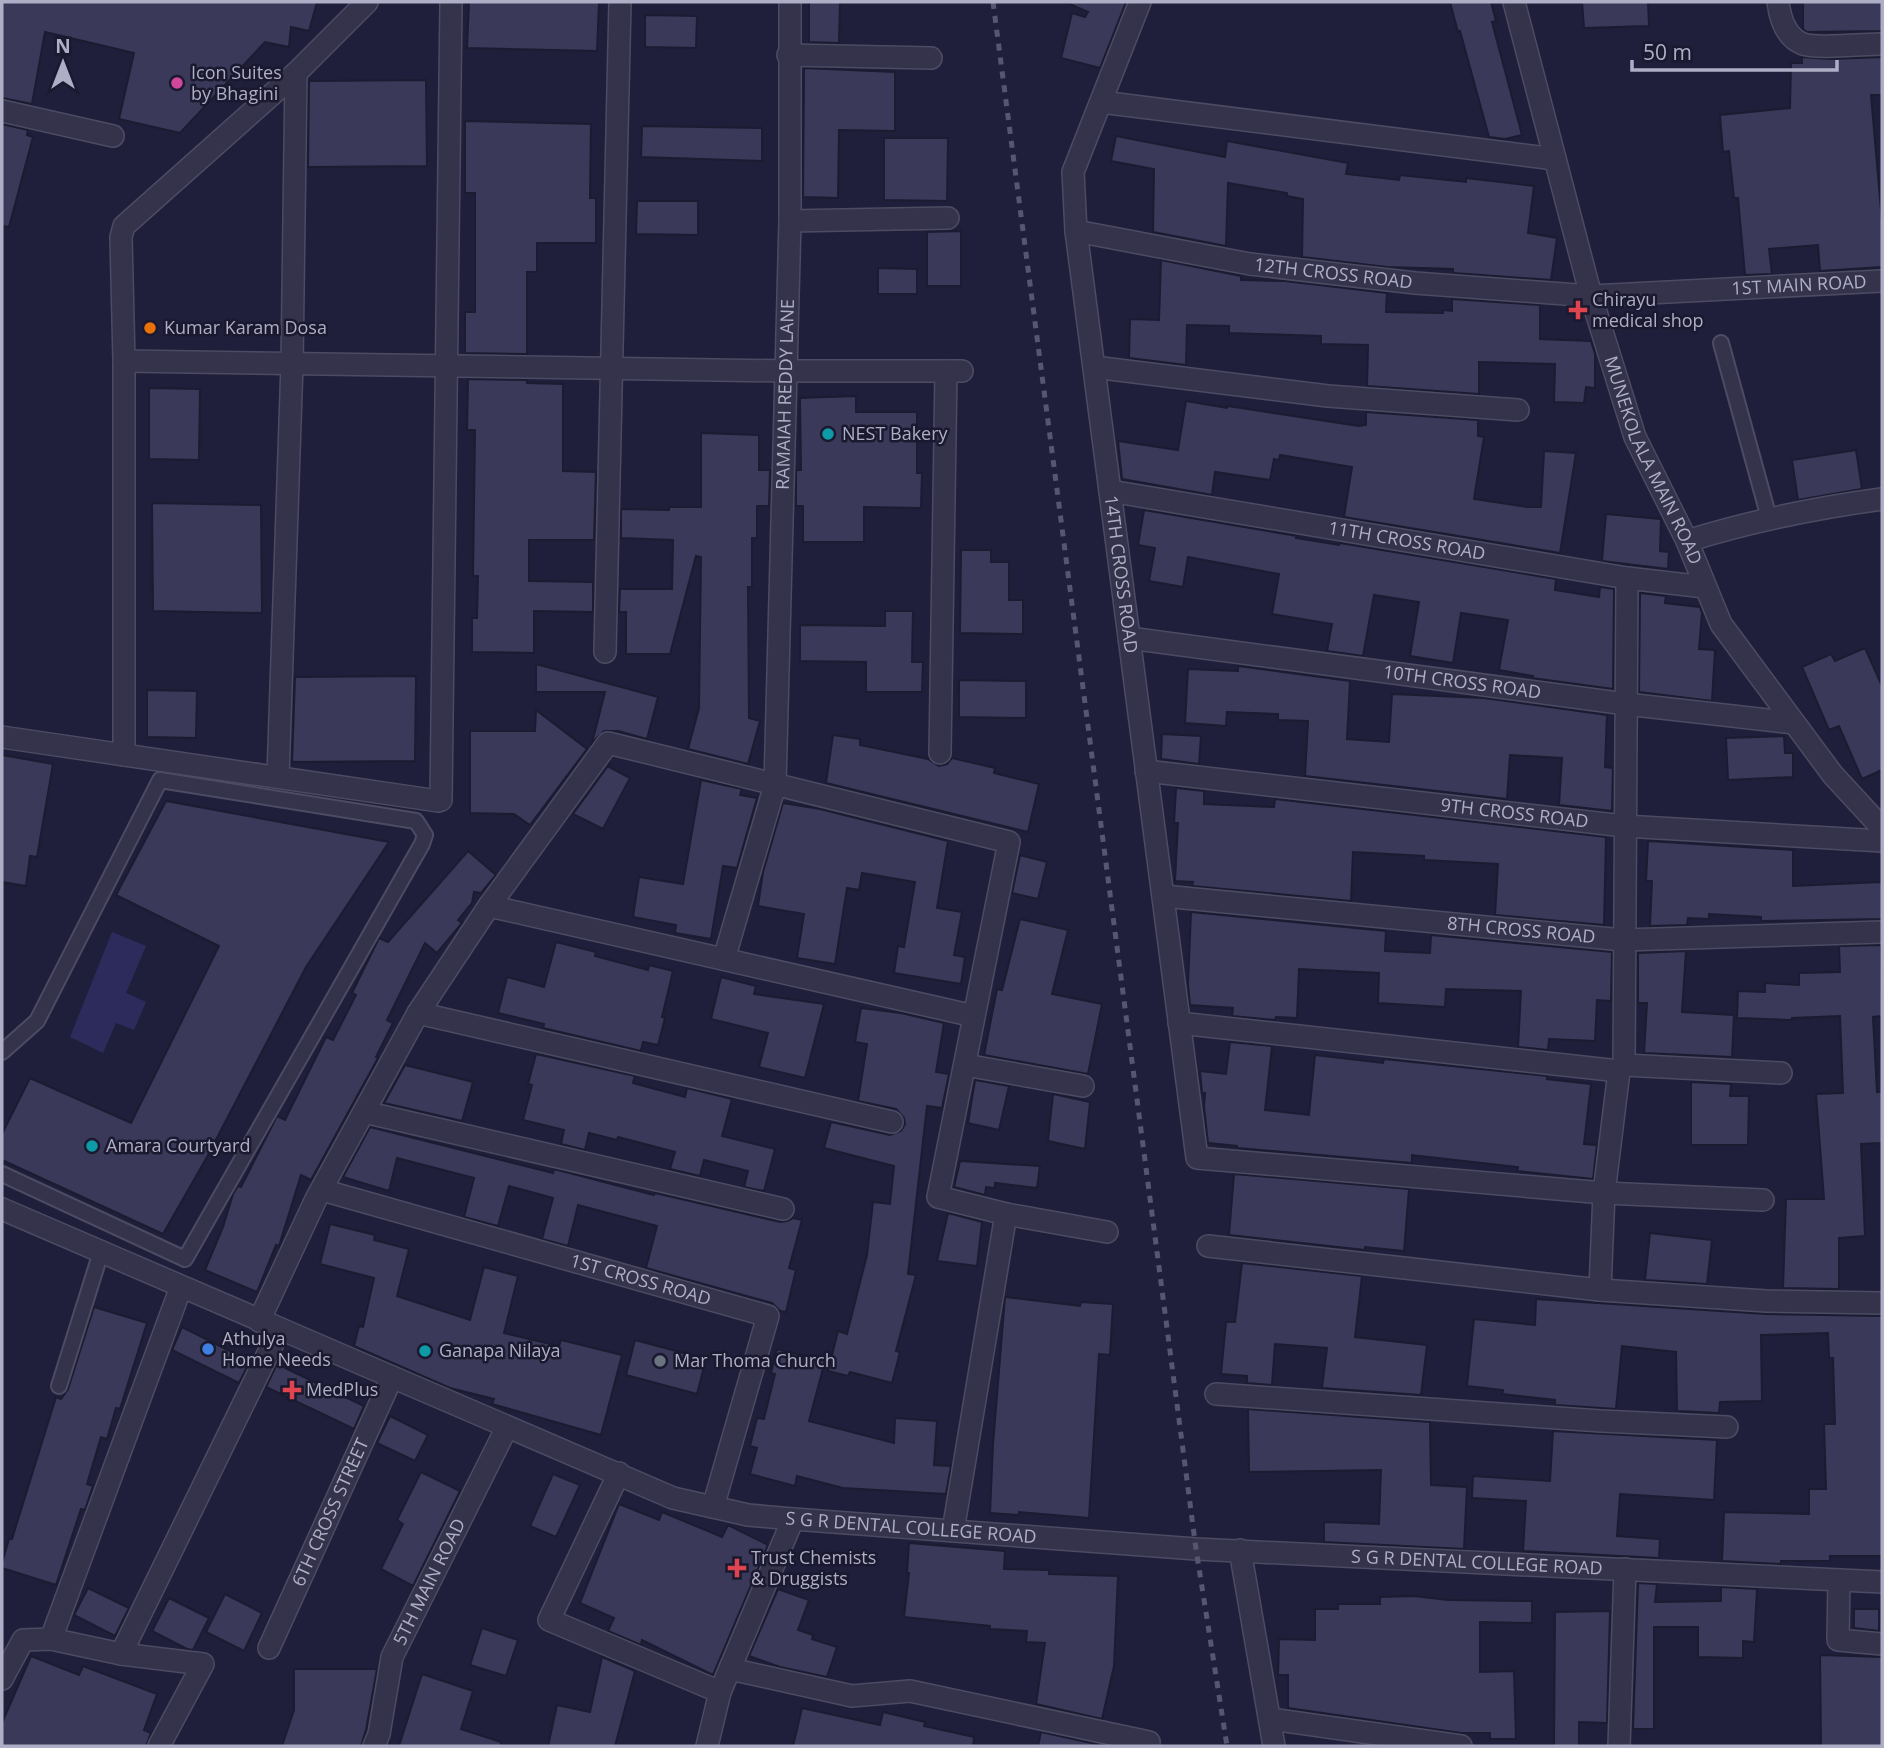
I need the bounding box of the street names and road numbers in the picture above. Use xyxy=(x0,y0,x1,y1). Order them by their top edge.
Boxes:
street label: 12TH CROSS ROAD xyxy=(1253,252,1414,294)
street label: 1ST MAIN ROAD xyxy=(1731,269,1867,300)
street label: RAMAIAH REDDY LANE xyxy=(770,299,799,490)
street label: MUNEKOLALA MAIN ROAD xyxy=(1599,353,1708,568)
street label: 14TH CROSS ROAD xyxy=(1100,494,1144,655)
street label: 11TH CROSS ROAD xyxy=(1327,515,1487,565)
street label: 10TH CROSS ROAD xyxy=(1382,659,1543,704)
street label: 9TH CROSS ROAD xyxy=(1439,792,1590,833)
street label: 8TH CROSS ROAD xyxy=(1446,910,1597,948)
street label: 1ST CROSS ROAD xyxy=(568,1248,714,1310)
street label: 6TH CROSS STREET xyxy=(286,1434,374,1590)
street label: S G R DENTAL COLLEGE ROAD xyxy=(785,1505,1037,1548)
street label: 5TH MAIN ROAD xyxy=(387,1514,470,1649)
street label: S G R DENTAL COLLEGE ROAD xyxy=(1351,1543,1603,1580)

